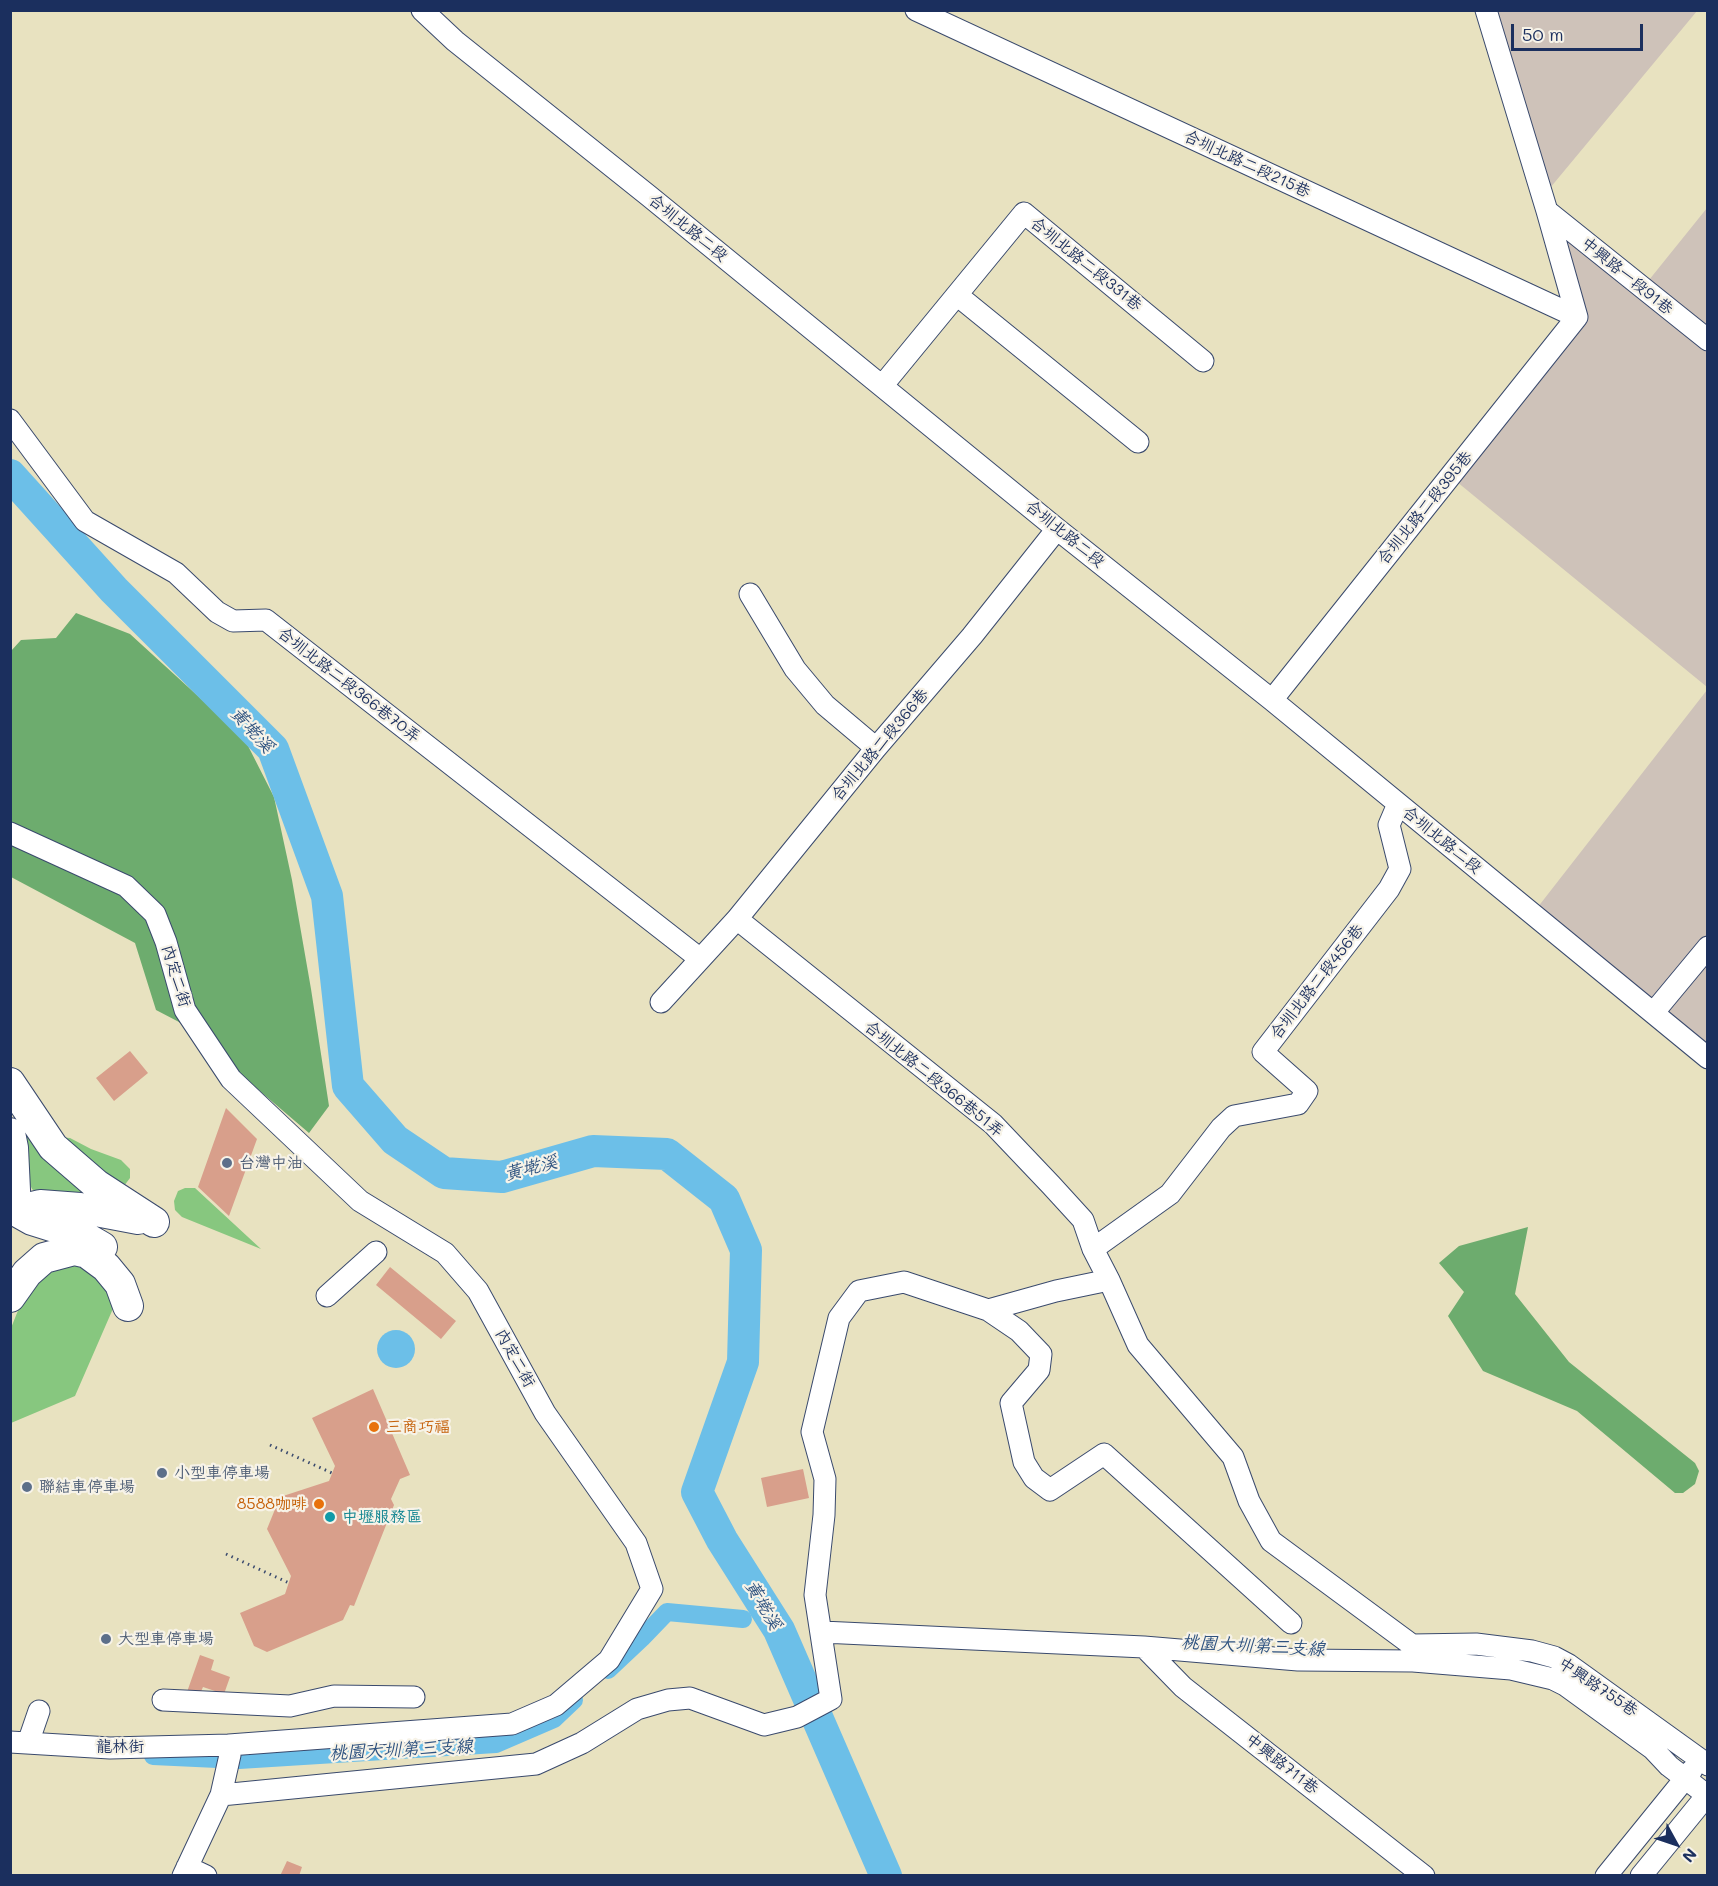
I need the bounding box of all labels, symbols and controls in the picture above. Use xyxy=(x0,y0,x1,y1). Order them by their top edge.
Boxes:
scale bar xyxy=(1514,12,1646,50)
text: 50 m xyxy=(1522,22,1564,46)
street label: 合圳北路二段215巷 xyxy=(1181,126,1313,202)
street label: 合圳北路二段 xyxy=(645,190,731,266)
street label: 合圳北路二段331巷 xyxy=(1026,213,1146,315)
street label: 中興路一段91巷 xyxy=(1577,233,1677,319)
street label: 合圳北路二段395巷 xyxy=(1373,447,1477,569)
street label: 合圳北路二段 xyxy=(1022,496,1108,572)
street label: 合圳北路二段366巷70弄 xyxy=(274,623,424,747)
street label: 合圳北路二段366巷 xyxy=(827,685,933,805)
water label: 黃墘溪 xyxy=(226,703,278,757)
street label: 合圳北路二段 xyxy=(1399,802,1485,878)
street label: 合圳北路二段456巷 xyxy=(1266,921,1368,1043)
street label: 內定二街 xyxy=(157,943,195,1009)
street label: 合圳北路二段366巷51弄 xyxy=(861,1017,1007,1141)
water label: 黃墘溪 xyxy=(502,1151,560,1185)
place label: 台灣中油 xyxy=(239,1153,303,1173)
marker: 台灣中油 xyxy=(220,1156,234,1170)
street label: 內定二街 xyxy=(491,1325,539,1391)
place label: 三商巧福 xyxy=(386,1417,450,1437)
marker: 三商巧福 xyxy=(367,1420,381,1434)
place label: 小型車停車場 xyxy=(174,1463,270,1483)
marker: 小型車停車場 xyxy=(155,1466,169,1480)
place label: 聯結車停車場 xyxy=(39,1477,135,1497)
marker: 聯結車停車場 xyxy=(20,1480,34,1494)
place label: 8588咖啡 xyxy=(237,1494,307,1514)
marker: 8588咖啡 xyxy=(312,1497,326,1511)
place label: 中壢服務區 xyxy=(342,1507,422,1527)
marker: 中壢服務區 xyxy=(323,1510,337,1524)
water label: 黃墘溪 xyxy=(740,1576,786,1634)
place label: 大型車停車場 xyxy=(118,1629,214,1649)
water label: 桃園大圳第三支線 xyxy=(1181,1631,1325,1661)
marker: 大型車停車場 xyxy=(99,1632,113,1646)
street label: 中興路755巷 xyxy=(1555,1653,1641,1721)
street label: 中興路711巷 xyxy=(1242,1730,1322,1798)
water label: 桃園大圳第三支線 xyxy=(329,1735,473,1765)
street label: 龍林街 xyxy=(96,1737,144,1757)
north arrow xyxy=(1646,1814,1706,1874)
text: N xyxy=(1678,1844,1702,1867)

